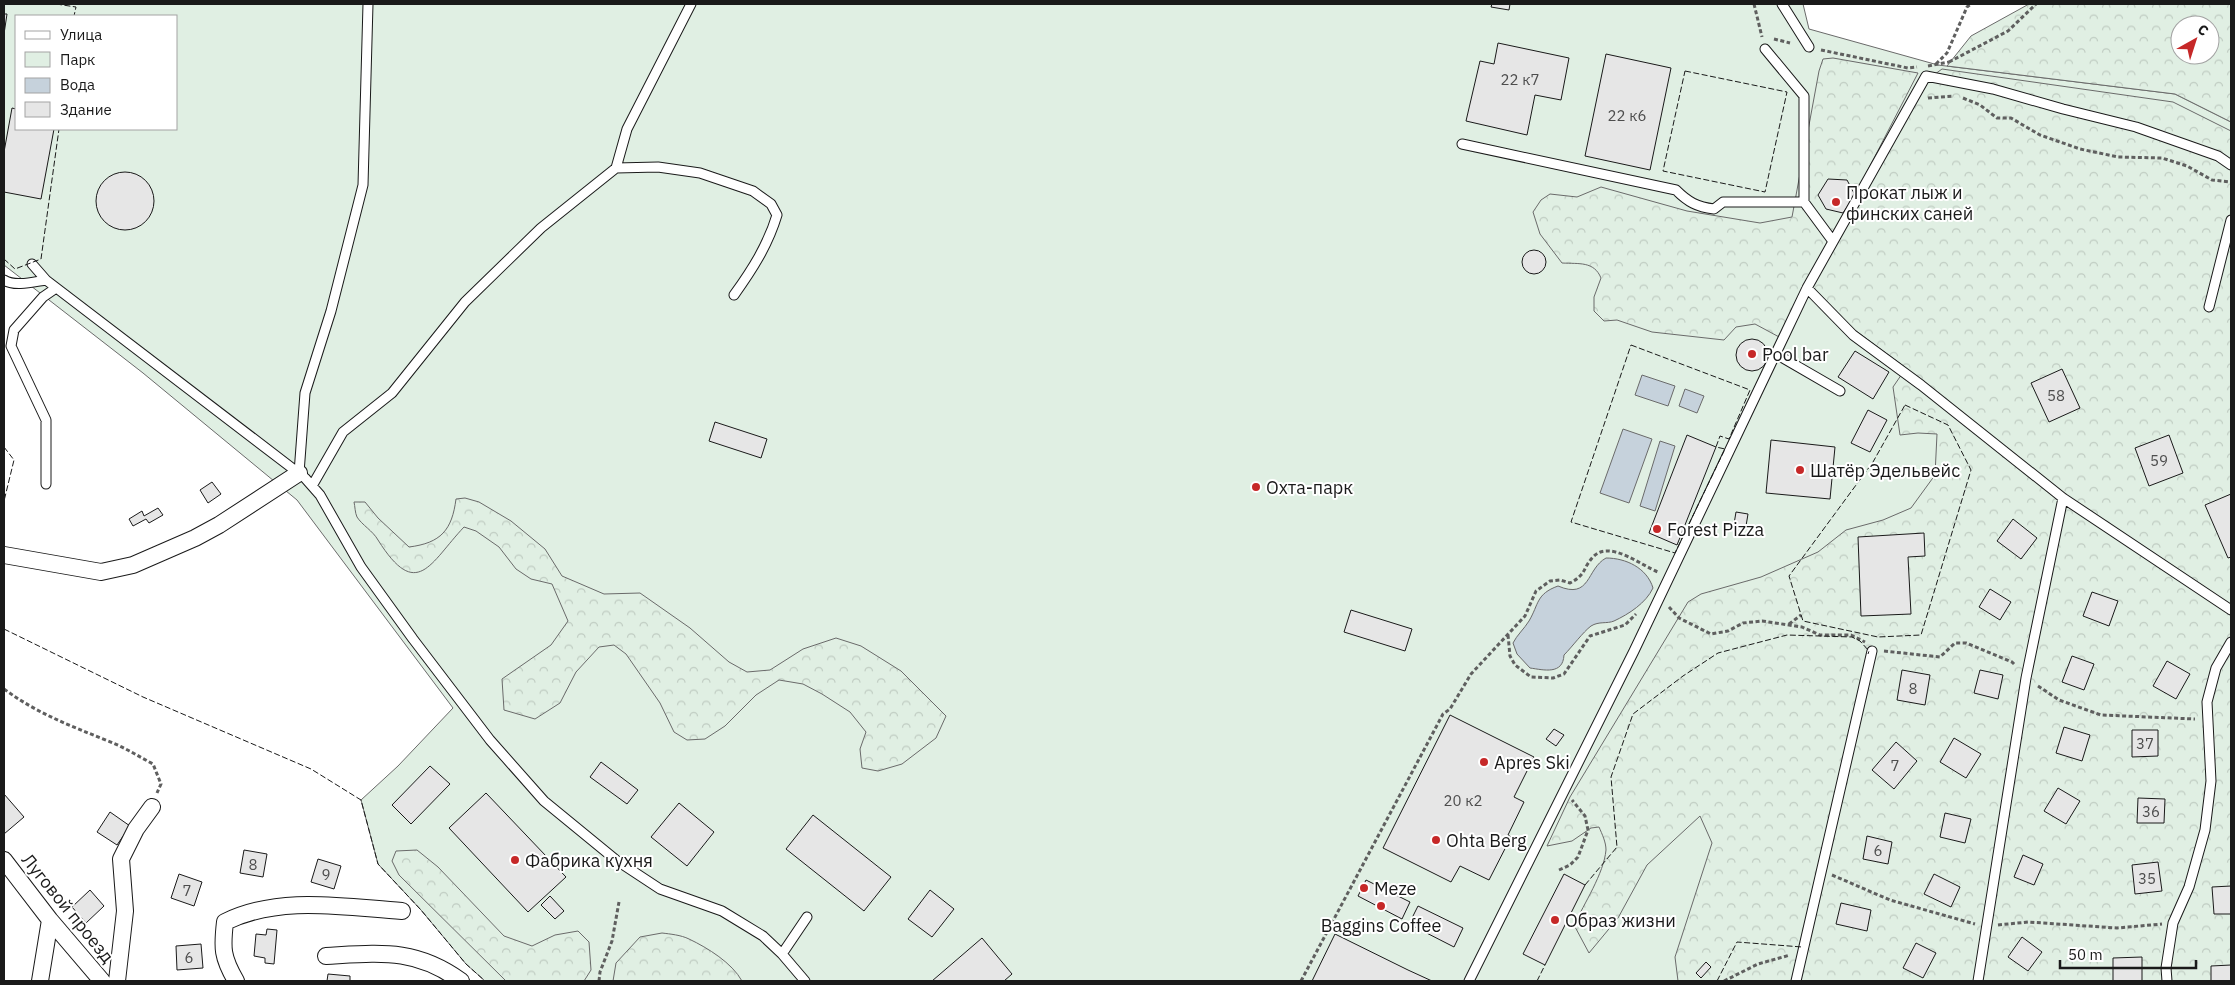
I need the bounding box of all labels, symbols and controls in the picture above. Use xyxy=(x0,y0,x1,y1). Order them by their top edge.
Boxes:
legend xyxy=(15,15,178,130)
north arrow xyxy=(2170,15,2220,65)
text: С xyxy=(2194,20,2212,40)
text: Улица xyxy=(60,25,102,44)
text: Парк xyxy=(60,50,95,69)
house number: 22 к7 xyxy=(1501,70,1539,89)
text: Вода xyxy=(60,75,95,94)
text: Здание xyxy=(60,100,112,119)
house number: 22 к6 xyxy=(1608,106,1646,125)
place label: Прокат лыж и финских саней xyxy=(1846,181,1973,225)
marker: Прокат лыж и финских саней xyxy=(1830,196,1842,208)
place label: Pool bar xyxy=(1762,343,1829,366)
marker: Pool bar xyxy=(1746,348,1758,360)
house number: 58 xyxy=(2047,386,2065,405)
house number: 59 xyxy=(2150,451,2168,470)
place label: Шатёр Эдельвейс xyxy=(1810,459,1960,482)
marker: Шатёр Эдельвейс xyxy=(1794,464,1806,476)
place label: Охта-парк xyxy=(1266,476,1353,499)
marker: Охта-парк xyxy=(1250,481,1262,493)
place label: Forest Pizza xyxy=(1667,518,1764,541)
marker: Forest Pizza xyxy=(1651,523,1663,535)
house number: 8 xyxy=(1908,679,1918,698)
house number: 37 xyxy=(2136,734,2154,753)
place label: Apres Ski xyxy=(1494,751,1570,774)
marker: Apres Ski xyxy=(1478,756,1490,768)
house number: 7 xyxy=(1890,756,1900,775)
house number: 20 к2 xyxy=(1444,791,1482,810)
house number: 36 xyxy=(2142,802,2160,821)
place label: Ohta Berg xyxy=(1446,829,1527,852)
marker: Ohta Berg xyxy=(1430,834,1442,846)
house number: 6 xyxy=(1873,841,1883,860)
street label: Луговой проезд xyxy=(17,849,119,968)
place label: Фабрика кухня xyxy=(525,849,653,872)
marker: Фабрика кухня xyxy=(509,854,521,866)
house number: 8 xyxy=(248,855,258,874)
house number: 9 xyxy=(321,865,331,884)
house number: 35 xyxy=(2138,869,2156,888)
place label: Meze xyxy=(1374,877,1417,900)
house number: 7 xyxy=(182,881,192,900)
marker: Meze xyxy=(1358,882,1370,894)
marker: Baggins Coffee xyxy=(1375,900,1387,912)
place label: Образ жизни xyxy=(1565,909,1676,932)
place label: Baggins Coffee xyxy=(1321,914,1441,937)
marker: Образ жизни xyxy=(1549,914,1561,926)
scale bar xyxy=(2060,938,2196,970)
text: 50 m xyxy=(2068,945,2103,964)
house number: 6 xyxy=(184,948,194,967)

